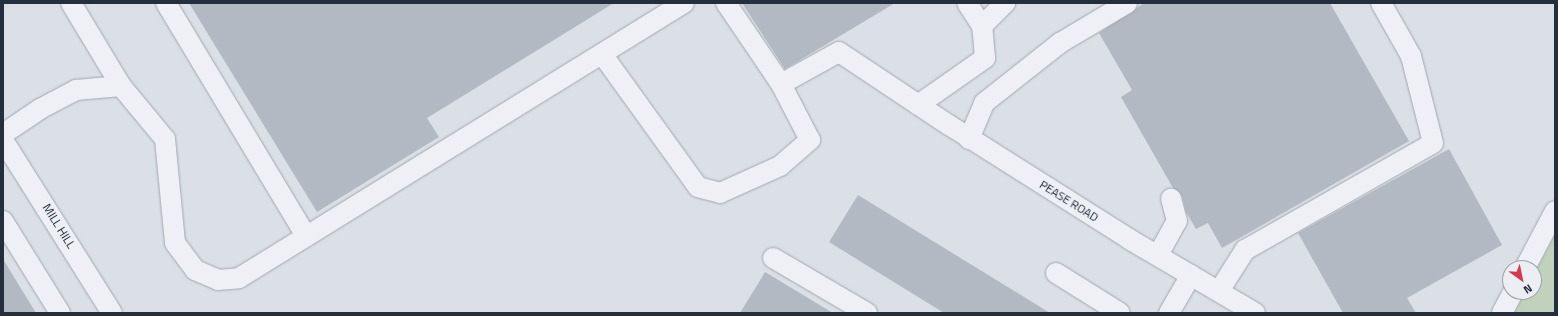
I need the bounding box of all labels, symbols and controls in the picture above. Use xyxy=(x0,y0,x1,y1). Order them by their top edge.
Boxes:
street label: PEASE ROAD xyxy=(1037,177,1101,225)
street label: MILL HILL xyxy=(40,201,78,251)
north arrow xyxy=(1502,260,1542,300)
text: N xyxy=(1520,280,1536,298)

